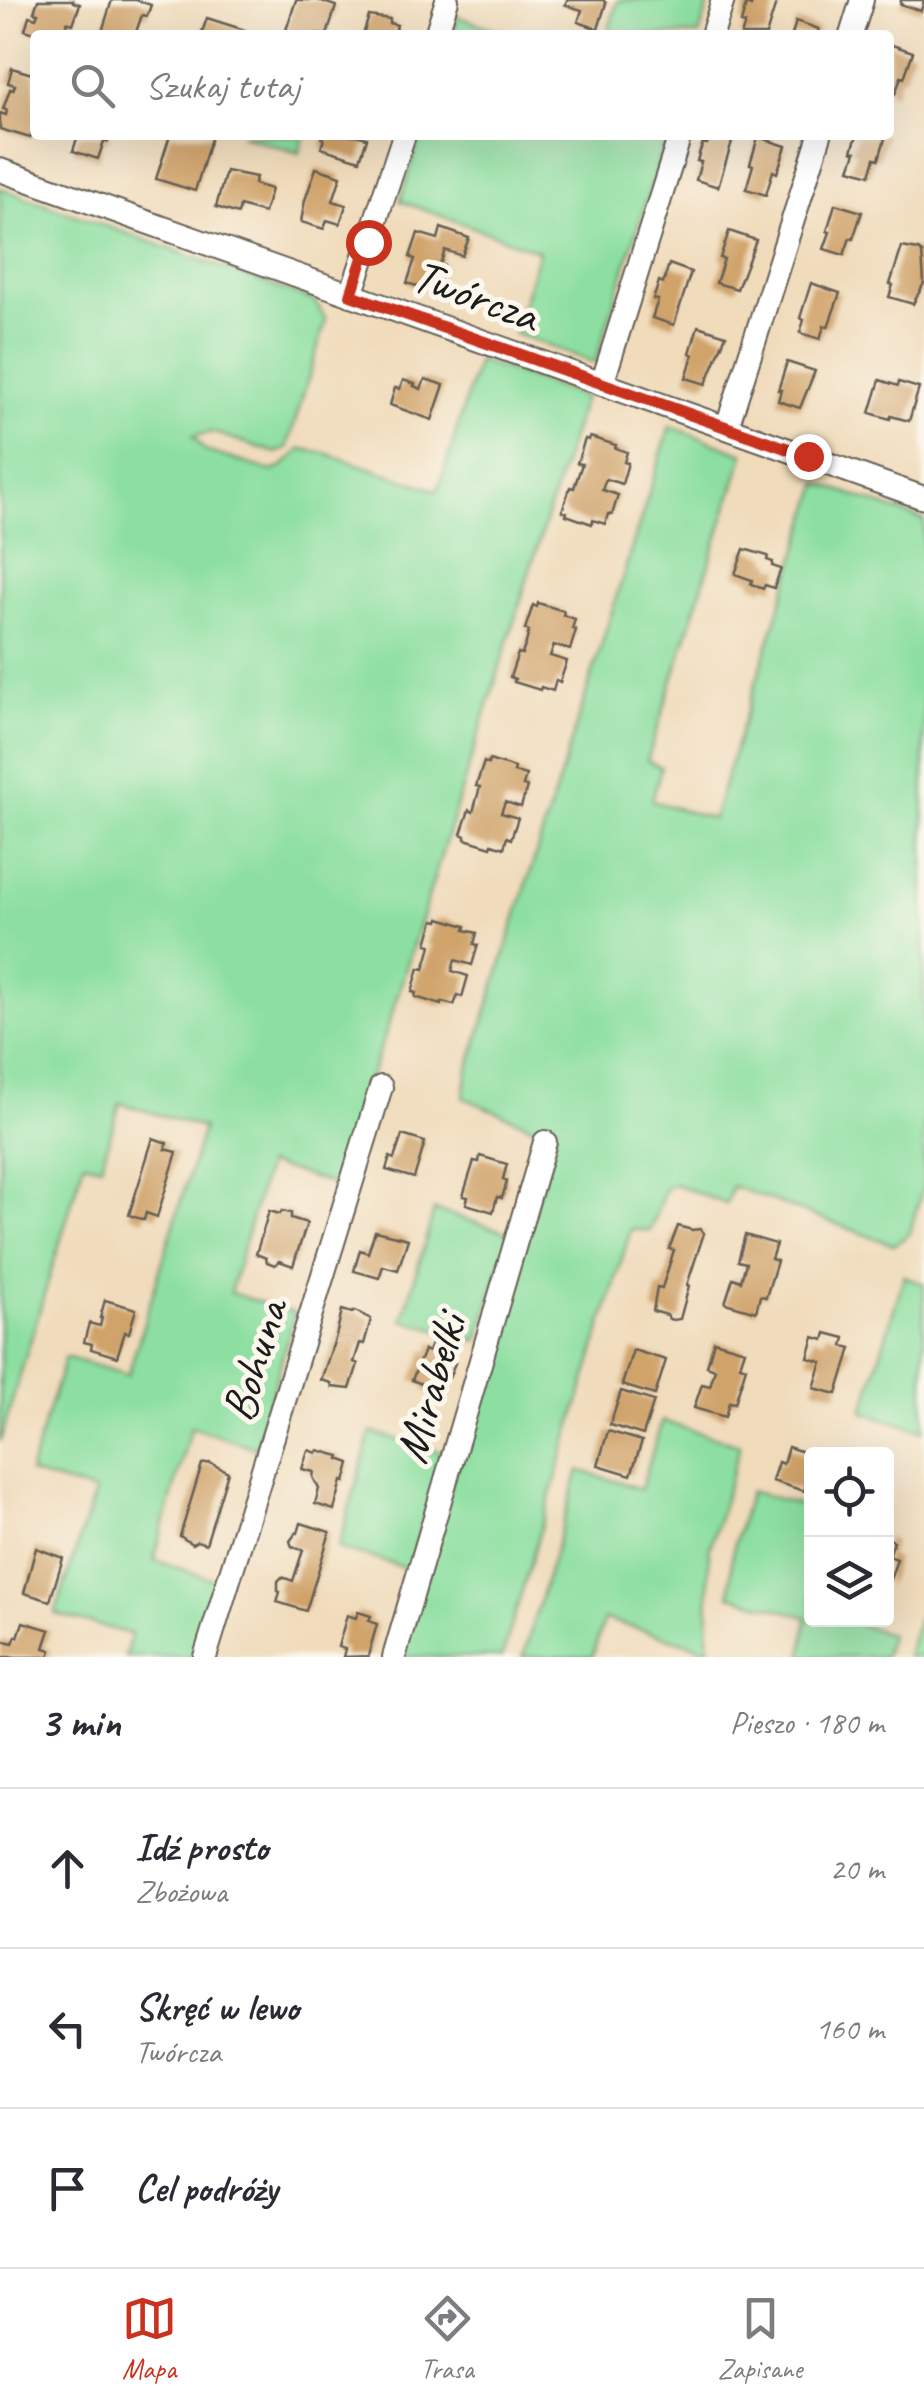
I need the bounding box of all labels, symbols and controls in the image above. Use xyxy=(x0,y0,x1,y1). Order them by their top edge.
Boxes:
search box xyxy=(30,30,894,140)
icon: search xyxy=(65,58,120,113)
text: Szukaj tutaj xyxy=(145,62,300,109)
route start xyxy=(346,220,392,266)
street label: Twórcza xyxy=(405,245,549,346)
route end xyxy=(786,434,832,480)
street label: Bohuna xyxy=(207,1288,302,1428)
street label: Mirabelki xyxy=(380,1302,481,1470)
map controls xyxy=(804,1447,894,1627)
button: locate xyxy=(804,1447,894,1537)
button: layers xyxy=(804,1537,894,1627)
text: 3 min xyxy=(40,1696,120,1749)
text: Pieszo · 180 m xyxy=(730,1702,884,1743)
text: Idź prosto xyxy=(135,1824,268,1871)
icon: ahead xyxy=(40,1841,95,1896)
text: 20 m xyxy=(830,1848,884,1889)
text: Zbożowa xyxy=(135,1871,227,1912)
text: Skręć w lewo xyxy=(135,1984,299,2031)
icon: left xyxy=(40,2001,95,2056)
text: 160 m xyxy=(815,2008,884,2049)
text: Twórcza xyxy=(135,2031,221,2072)
icon: arrive xyxy=(40,2161,95,2216)
text: Cel podróży xyxy=(135,2165,278,2212)
tab: Mapa xyxy=(122,2291,177,2386)
tab: Trasa xyxy=(420,2291,475,2386)
tab: Zapisane xyxy=(718,2291,802,2386)

